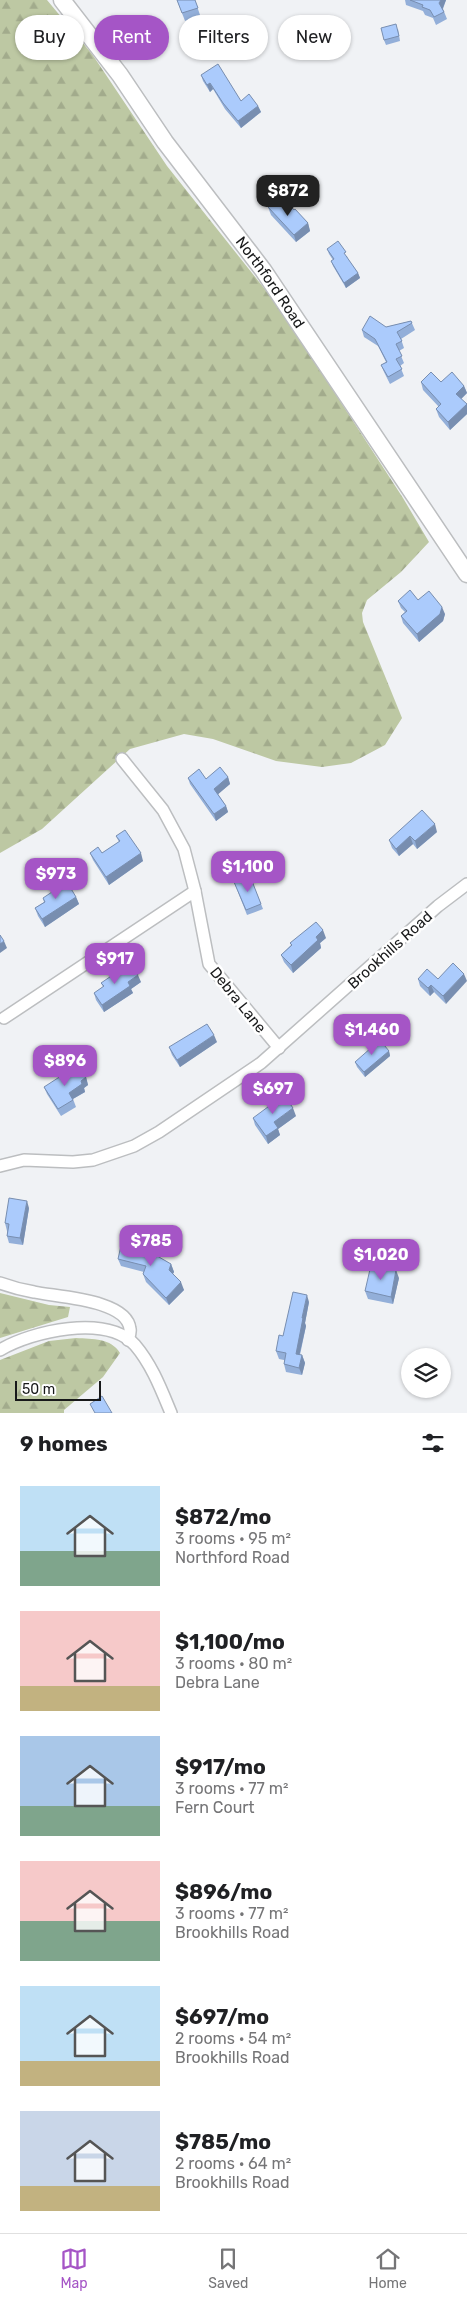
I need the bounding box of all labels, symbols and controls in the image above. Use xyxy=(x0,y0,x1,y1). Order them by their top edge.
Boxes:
chip: Buy xyxy=(15,15,84,60)
chip: Rent xyxy=(94,15,169,60)
chip: Filters xyxy=(179,15,268,60)
chip: New xyxy=(278,15,351,60)
pin: $872 xyxy=(258,174,318,217)
text: $872 xyxy=(267,181,309,200)
street label: Northford Road xyxy=(232,233,308,332)
pin: $1,100 xyxy=(207,850,289,893)
text: $1,100 xyxy=(222,857,274,876)
pin: $973 xyxy=(26,858,86,900)
text: $973 xyxy=(36,864,76,883)
street label: Brookhills Road xyxy=(344,907,436,993)
pin: $917 xyxy=(85,942,145,985)
text: $917 xyxy=(96,949,134,968)
street label: Debra Lane xyxy=(206,963,270,1037)
pin: $1,460 xyxy=(331,1014,413,1056)
text: $1,460 xyxy=(344,1020,400,1039)
pin: $896 xyxy=(35,1044,95,1087)
text: $896 xyxy=(44,1051,86,1070)
pin: $697 xyxy=(243,1072,303,1115)
text: $697 xyxy=(253,1079,293,1098)
pin: $785 xyxy=(121,1224,181,1267)
text: $785 xyxy=(130,1231,172,1250)
pin: $1,020 xyxy=(340,1238,422,1281)
text: $1,020 xyxy=(353,1245,409,1264)
map controls xyxy=(401,1348,451,1398)
button: layers xyxy=(401,1348,451,1398)
scale bar xyxy=(15,1378,101,1401)
text: 50 m xyxy=(22,1381,55,1398)
icon: filters xyxy=(419,1429,447,1457)
text: 9 homes xyxy=(20,1431,108,1456)
text: $872/mo xyxy=(175,1504,271,1529)
icon: home xyxy=(60,1506,120,1566)
text: 3 rooms · 95 m² xyxy=(175,1529,291,1548)
text: Northford Road xyxy=(175,1548,290,1567)
text: $1,100/mo xyxy=(175,1629,285,1654)
icon: home xyxy=(60,1631,120,1691)
text: 3 rooms · 80 m² xyxy=(175,1654,292,1673)
text: Debra Lane xyxy=(175,1673,260,1692)
text: $917/mo xyxy=(175,1754,266,1779)
icon: home xyxy=(60,1756,120,1816)
text: 3 rooms · 77 m² xyxy=(175,1779,288,1798)
text: Fern Court xyxy=(175,1798,255,1817)
text: $896/mo xyxy=(175,1879,272,1904)
icon: home xyxy=(60,1881,120,1941)
text: 3 rooms · 77 m² xyxy=(175,1904,288,1923)
text: Brookhills Road xyxy=(175,1923,290,1942)
text: $697/mo xyxy=(175,2004,269,2029)
icon: home xyxy=(60,2006,120,2066)
text: 2 rooms · 54 m² xyxy=(175,2029,291,2048)
text: Brookhills Road xyxy=(175,2048,290,2067)
text: $785/mo xyxy=(175,2129,271,2154)
icon: home xyxy=(60,2131,120,2191)
text: 2 rooms · 64 m² xyxy=(175,2154,291,2173)
text: Brookhills Road xyxy=(175,2173,290,2192)
tab: Map xyxy=(60,2245,88,2292)
tab: Saved xyxy=(208,2245,248,2292)
tab: Home xyxy=(369,2245,407,2292)

